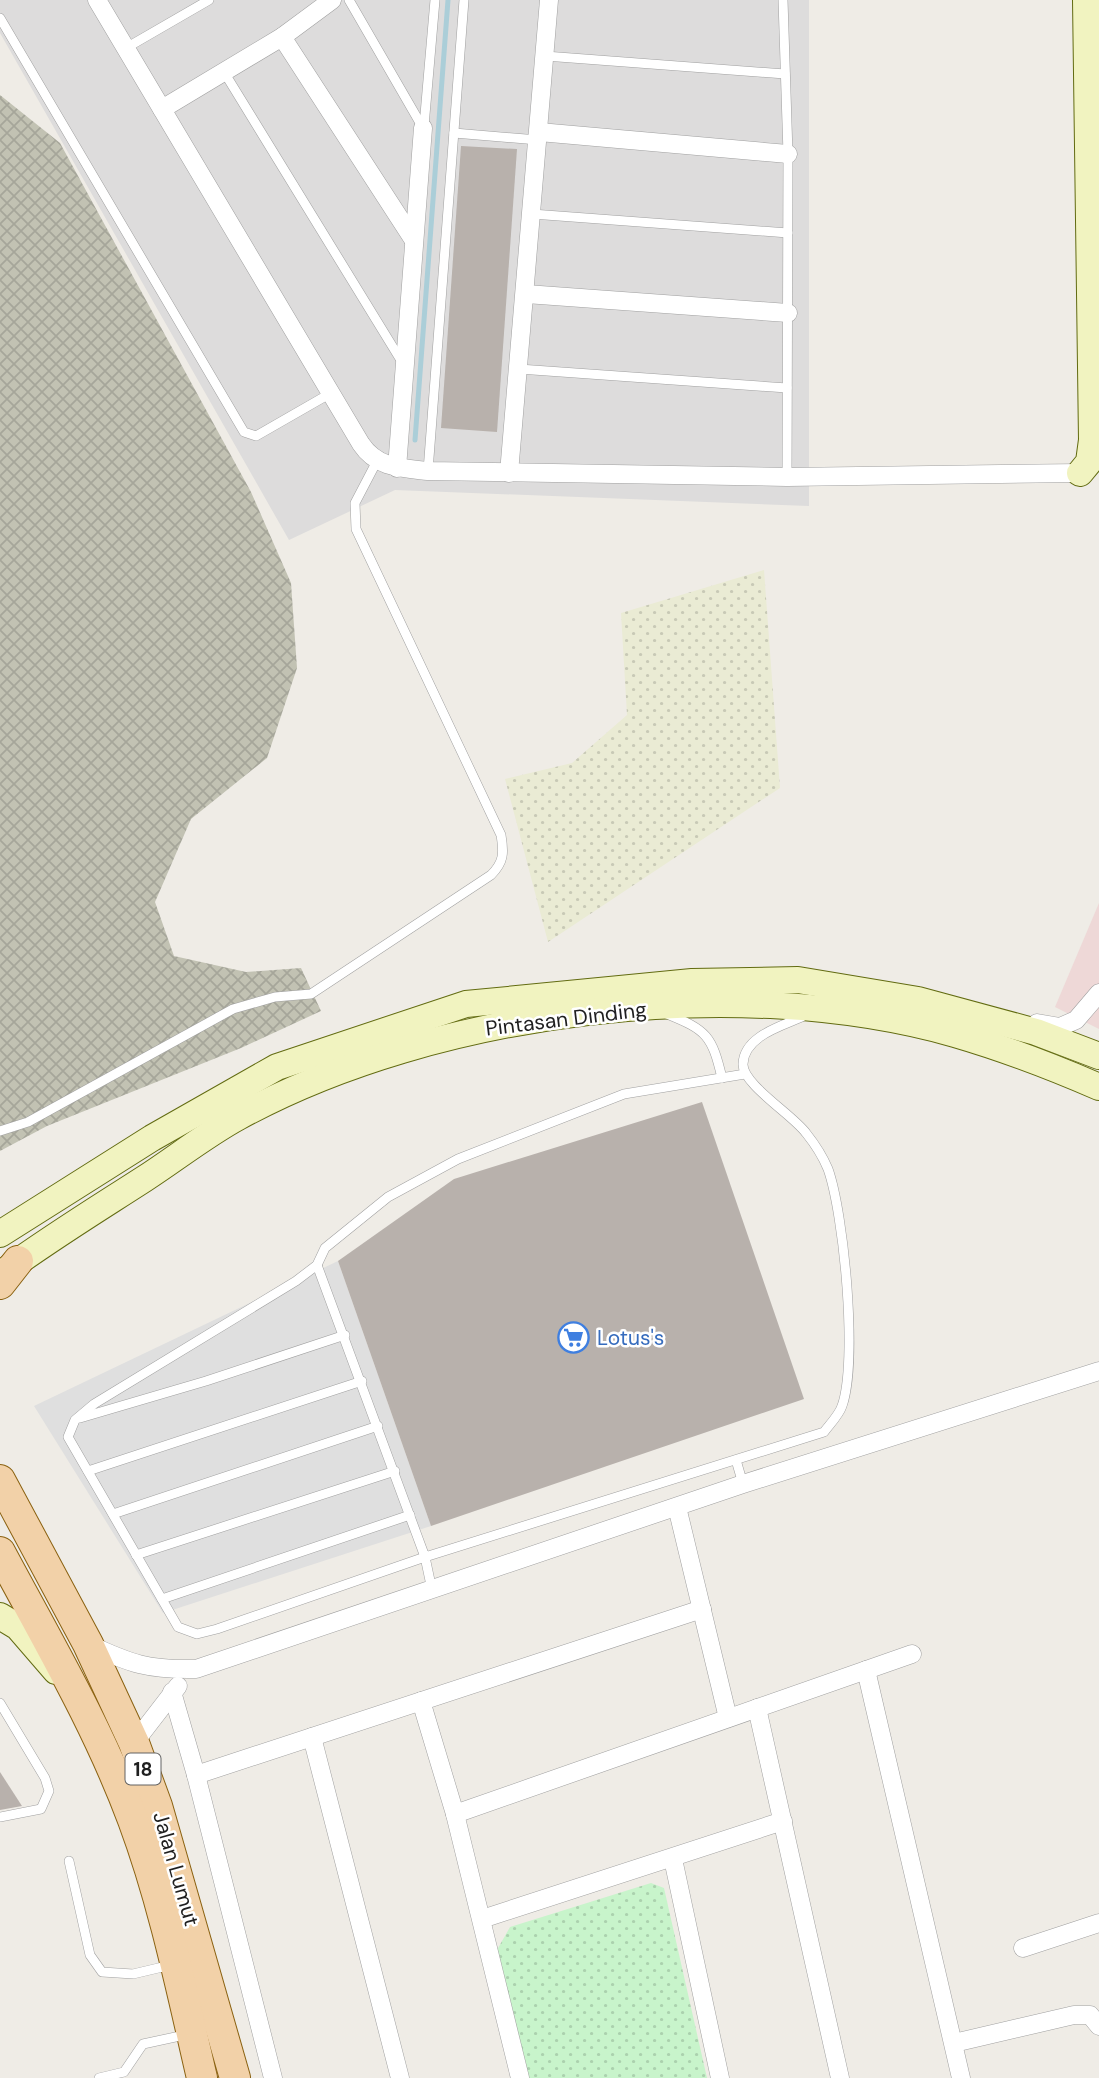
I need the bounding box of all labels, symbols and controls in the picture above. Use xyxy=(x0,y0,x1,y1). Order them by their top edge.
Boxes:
street label: Pintasan Dinding xyxy=(484,995,648,1043)
supermarket icon: Lotus's xyxy=(557,1321,591,1355)
place label: Lotus's xyxy=(597,1324,664,1352)
road number: 18 xyxy=(125,1754,160,1784)
street label: Jalan Lumut xyxy=(146,1809,206,1929)

